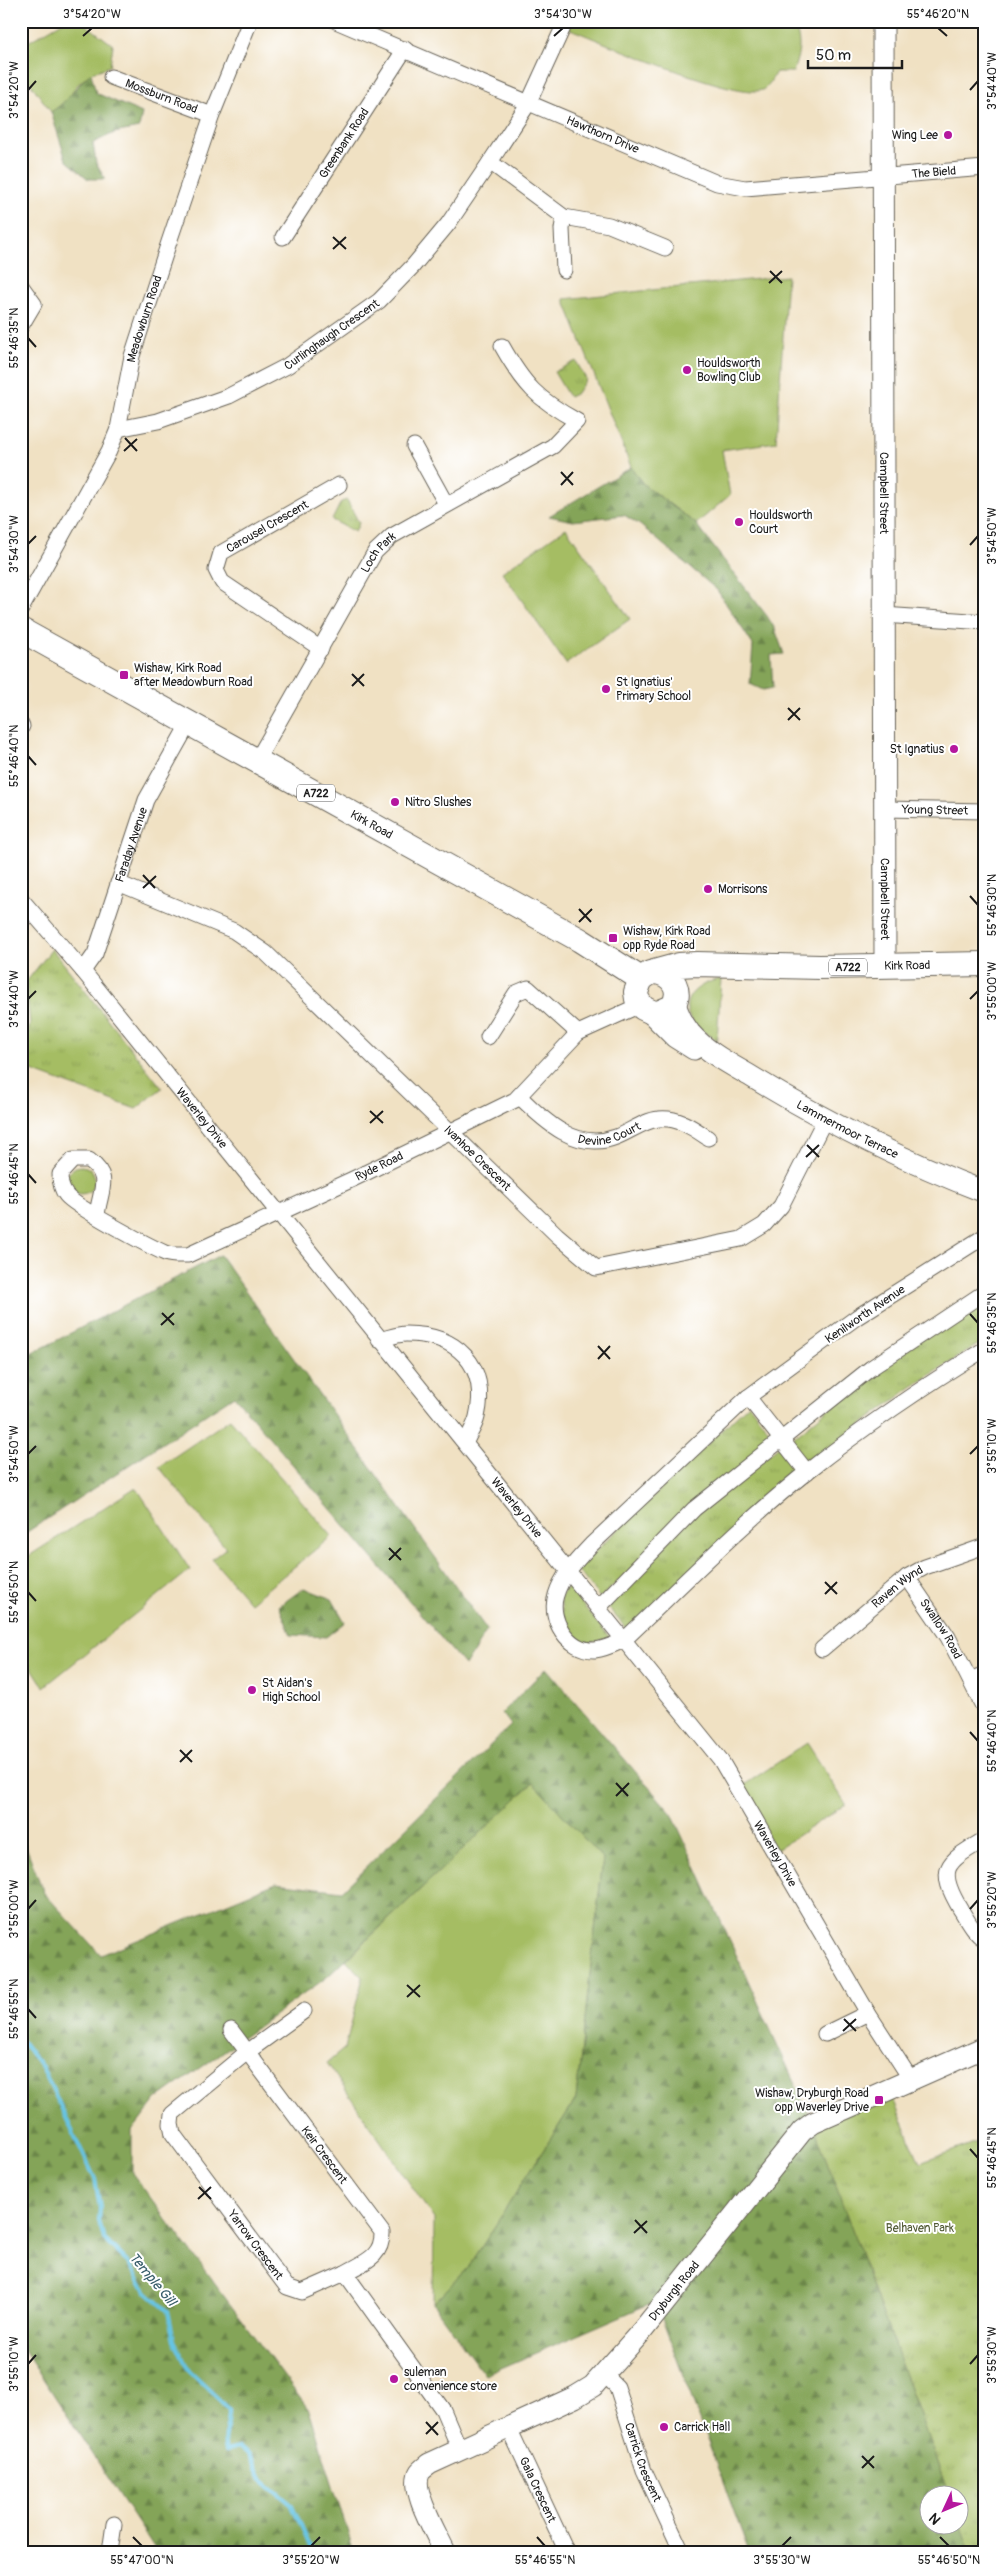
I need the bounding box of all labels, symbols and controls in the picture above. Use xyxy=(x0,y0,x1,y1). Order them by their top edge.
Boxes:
text: 3°54'20"W xyxy=(63,7,121,22)
text: 3°54'30"W xyxy=(534,7,592,22)
text: 55°46'20"N xyxy=(907,7,969,22)
scale bar xyxy=(808,38,902,70)
text: 50 m xyxy=(816,46,851,65)
text: 3°54'40"W xyxy=(985,52,1000,110)
text: 3°54'20"W xyxy=(7,61,22,119)
street label: Mossburn Road xyxy=(123,76,200,117)
street label: Greenbank Road xyxy=(316,105,373,181)
street label: Hawthorn Drive xyxy=(564,113,641,157)
place label: Wing Lee xyxy=(892,128,938,143)
marker: Wing Lee xyxy=(942,129,954,141)
street label: The Bield xyxy=(911,163,957,182)
street label: Meadowburn Road xyxy=(124,273,166,364)
street label: Curlinghaugh Crescent xyxy=(281,296,383,374)
text: 55°46'35"N xyxy=(7,308,22,368)
place label: Houldsworth Bowling Club xyxy=(697,356,761,385)
marker: Houldsworth Bowling Club xyxy=(681,364,693,376)
street label: Campbell Street xyxy=(876,452,891,534)
street label: Carousel Crescent xyxy=(224,497,311,556)
text: 3°54'50"W xyxy=(985,507,1000,565)
place label: Houldsworth Court xyxy=(749,508,813,537)
text: 3°54'30"W xyxy=(7,515,22,573)
marker: Houldsworth Court xyxy=(733,516,745,528)
street label: Loch Park xyxy=(358,529,398,575)
place label: Wishaw, Kirk Road after Meadowburn Road xyxy=(134,661,253,690)
marker: Wishaw, Kirk Road after Meadowburn Road xyxy=(118,669,130,681)
place label: St Ignatius' Primary School xyxy=(616,675,691,704)
marker: St Ignatius' Primary School xyxy=(600,683,612,695)
text: 55°46'40"N xyxy=(7,725,22,787)
place label: St Ignatius xyxy=(890,742,945,757)
marker: St Ignatius xyxy=(948,743,960,755)
road number: A722 xyxy=(297,784,335,801)
place label: Nitro Slushes xyxy=(405,795,472,810)
marker: Nitro Slushes xyxy=(389,796,401,808)
street label: Young Street xyxy=(901,802,968,819)
street label: Faraday Avenue xyxy=(112,805,151,884)
street label: Kirk Road xyxy=(348,807,395,843)
street label: Campbell Street xyxy=(877,858,892,940)
text: 55°46'30"N xyxy=(985,874,1000,936)
place label: Morrisons xyxy=(718,882,768,897)
marker: Morrisons xyxy=(702,883,714,895)
place label: Wishaw, Kirk Road opp Ryde Road xyxy=(623,924,711,953)
marker: Wishaw, Kirk Road opp Ryde Road xyxy=(607,932,619,944)
street label: Kirk Road xyxy=(884,958,931,974)
road number: A722 xyxy=(829,959,867,976)
text: 3°55'00"W xyxy=(985,962,1000,1020)
text: 3°54'40"W xyxy=(7,970,22,1028)
street label: Waverley Drive xyxy=(172,1085,230,1152)
street label: Lammermoor Terrace xyxy=(794,1097,901,1162)
street label: Devine Court xyxy=(576,1119,644,1149)
street label: Ivanhoe Crescent xyxy=(441,1123,514,1194)
text: 55°46'45"N xyxy=(7,1143,22,1205)
street label: Ryde Road xyxy=(353,1149,406,1185)
street label: Kenilworth Avenue xyxy=(822,1282,908,1347)
text: 55°46'35"N xyxy=(985,1293,1000,1353)
text: 3°55'10"W xyxy=(985,1418,1000,1474)
text: 3°54'50"W xyxy=(7,1425,22,1483)
street label: Waverley Drive xyxy=(487,1475,545,1541)
text: 55°46'50"N xyxy=(7,1561,22,1623)
street label: Raven Wynd xyxy=(869,1562,926,1612)
street label: Swallow Road xyxy=(916,1596,965,1662)
place label: St Aidan's High School xyxy=(262,1676,321,1705)
marker: St Aidan's High School xyxy=(246,1684,258,1696)
text: 55°46'40"N xyxy=(985,1710,1000,1772)
street label: Waverley Drive xyxy=(750,1818,800,1890)
text: 3°55'20"W xyxy=(985,1871,1000,1929)
text: 3°55'00"W xyxy=(7,1880,22,1938)
text: 55°46'55"N xyxy=(7,1979,22,2039)
place label: Wishaw, Dryburgh Road opp Waverley Drive xyxy=(755,2086,869,2115)
marker: Wishaw, Dryburgh Road opp Waverley Drive xyxy=(873,2094,885,2106)
street label: Keir Crescent xyxy=(298,2123,351,2187)
text: 55°46'45"N xyxy=(985,2127,1000,2189)
street label: Yarrow Crescent xyxy=(224,2206,286,2283)
park label: Belhaven Park xyxy=(886,2221,954,2236)
water label: Temple Gill xyxy=(125,2249,181,2311)
street label: Dryburgh Road xyxy=(646,2258,703,2324)
text: 3°55'30"W xyxy=(985,2326,1000,2384)
text: 3°55'10"W xyxy=(7,2336,22,2392)
place label: suleman convenience store xyxy=(404,2365,497,2394)
marker: suleman convenience store xyxy=(388,2373,400,2385)
place label: Carrick Hall xyxy=(674,2420,730,2435)
street label: Carrick Crescent xyxy=(621,2421,664,2505)
marker: Carrick Hall xyxy=(658,2421,670,2433)
street label: Gala Crescent xyxy=(516,2455,559,2525)
north arrow xyxy=(918,2486,968,2536)
text: N xyxy=(926,2509,944,2528)
text: 55°47'00"N xyxy=(110,2553,174,2568)
text: 3°55'20"W xyxy=(282,2553,340,2568)
text: 55°46'55"N xyxy=(515,2553,575,2568)
text: 3°55'30"W xyxy=(753,2553,811,2568)
text: 55°46'50"N xyxy=(918,2553,980,2568)

